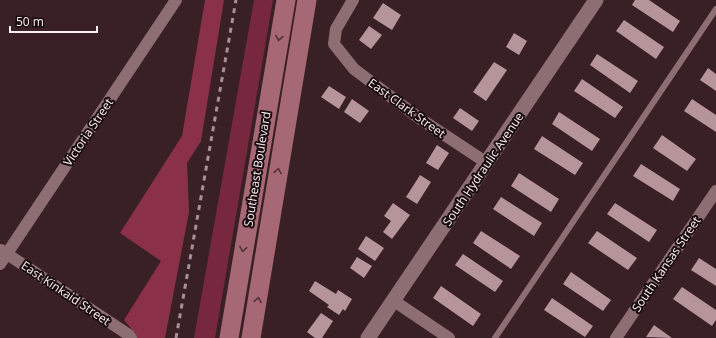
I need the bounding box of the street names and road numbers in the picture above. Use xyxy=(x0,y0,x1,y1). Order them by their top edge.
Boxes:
street label: East Clark Street xyxy=(365,74,449,142)
street label: Victoria Street xyxy=(59,95,117,169)
street label: South Hydraulic Avenue xyxy=(439,109,528,229)
street label: Southeast Boulevard xyxy=(240,110,274,228)
street label: South Kansas Street xyxy=(628,213,704,315)
street label: East Kinkaid Street xyxy=(18,257,114,329)

